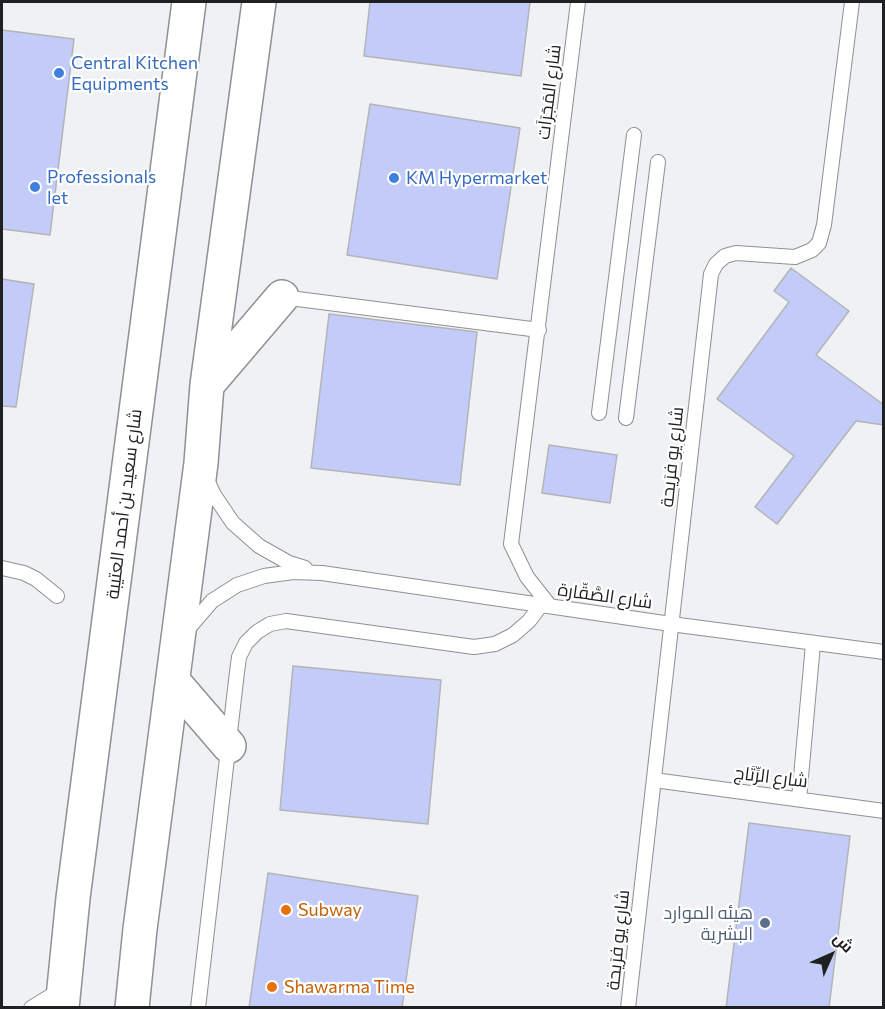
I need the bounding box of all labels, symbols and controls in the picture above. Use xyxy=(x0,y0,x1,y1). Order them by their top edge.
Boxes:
street label: شارع المَجَرَاَت xyxy=(532,43,566,141)
place label: Central Kitchen Equipments xyxy=(71,52,198,94)
marker: Central Kitchen Equipments xyxy=(52,66,66,80)
place label: Professionals let xyxy=(47,166,156,208)
place label: KM Hypermarket xyxy=(406,167,547,189)
marker: KM Hypermarket xyxy=(387,171,401,185)
marker: Professionals let xyxy=(28,180,42,194)
street label: شارع يو فرَيحة xyxy=(656,406,688,508)
street label: شارع سعيد بن أحمد العتيبة xyxy=(102,408,146,600)
street label: شارع الصَّقّارة xyxy=(556,579,654,613)
street label: شارع الرِّتَاج xyxy=(733,762,809,792)
street label: شارع يو فرَيحة xyxy=(602,889,634,991)
place label: Subway xyxy=(298,899,362,921)
place label: هيئه الموارد البشرية xyxy=(664,902,753,944)
marker: Subway xyxy=(279,903,293,917)
marker: هيئه الموارد البشرية xyxy=(758,916,772,930)
north arrow xyxy=(801,925,861,985)
text: ش xyxy=(830,928,858,956)
place label: Shawarma Time xyxy=(284,976,415,998)
marker: Shawarma Time xyxy=(265,980,279,994)

